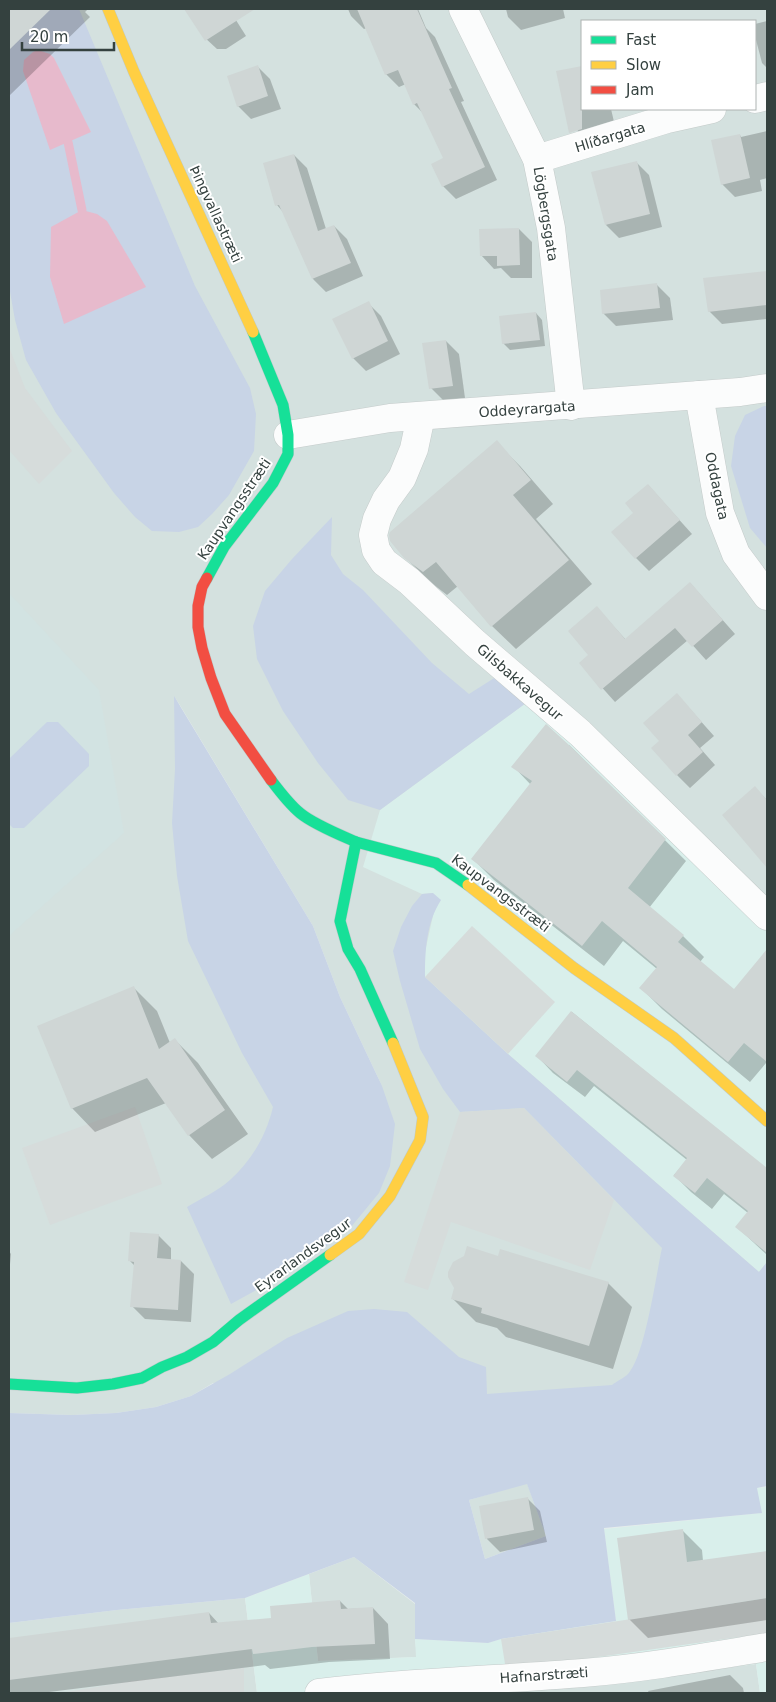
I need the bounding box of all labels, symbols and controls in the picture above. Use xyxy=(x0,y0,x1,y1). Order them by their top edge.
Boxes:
scale bar xyxy=(22,20,115,52)
legend xyxy=(581,20,756,110)
text: 20 m xyxy=(30,28,68,46)
text: Fast xyxy=(626,31,656,49)
text: Slow xyxy=(626,56,661,74)
text: Jam xyxy=(625,81,654,99)
street label: Hlíðargata xyxy=(573,119,647,155)
street label: Þingvallastræti xyxy=(187,163,245,265)
street label: Lögbergsgata xyxy=(531,165,561,263)
street label: Oddeyrargata xyxy=(478,398,576,420)
street label: Oddagata xyxy=(702,451,732,521)
street label: Kaupvangsstræti xyxy=(194,455,274,563)
street label: Gilsbakkavegur xyxy=(474,640,566,724)
street label: Kaupvangsstræti xyxy=(449,851,553,935)
street label: Eyrarlandsvegur xyxy=(252,1215,354,1295)
street label: Hafnarstræti xyxy=(499,1664,589,1686)

